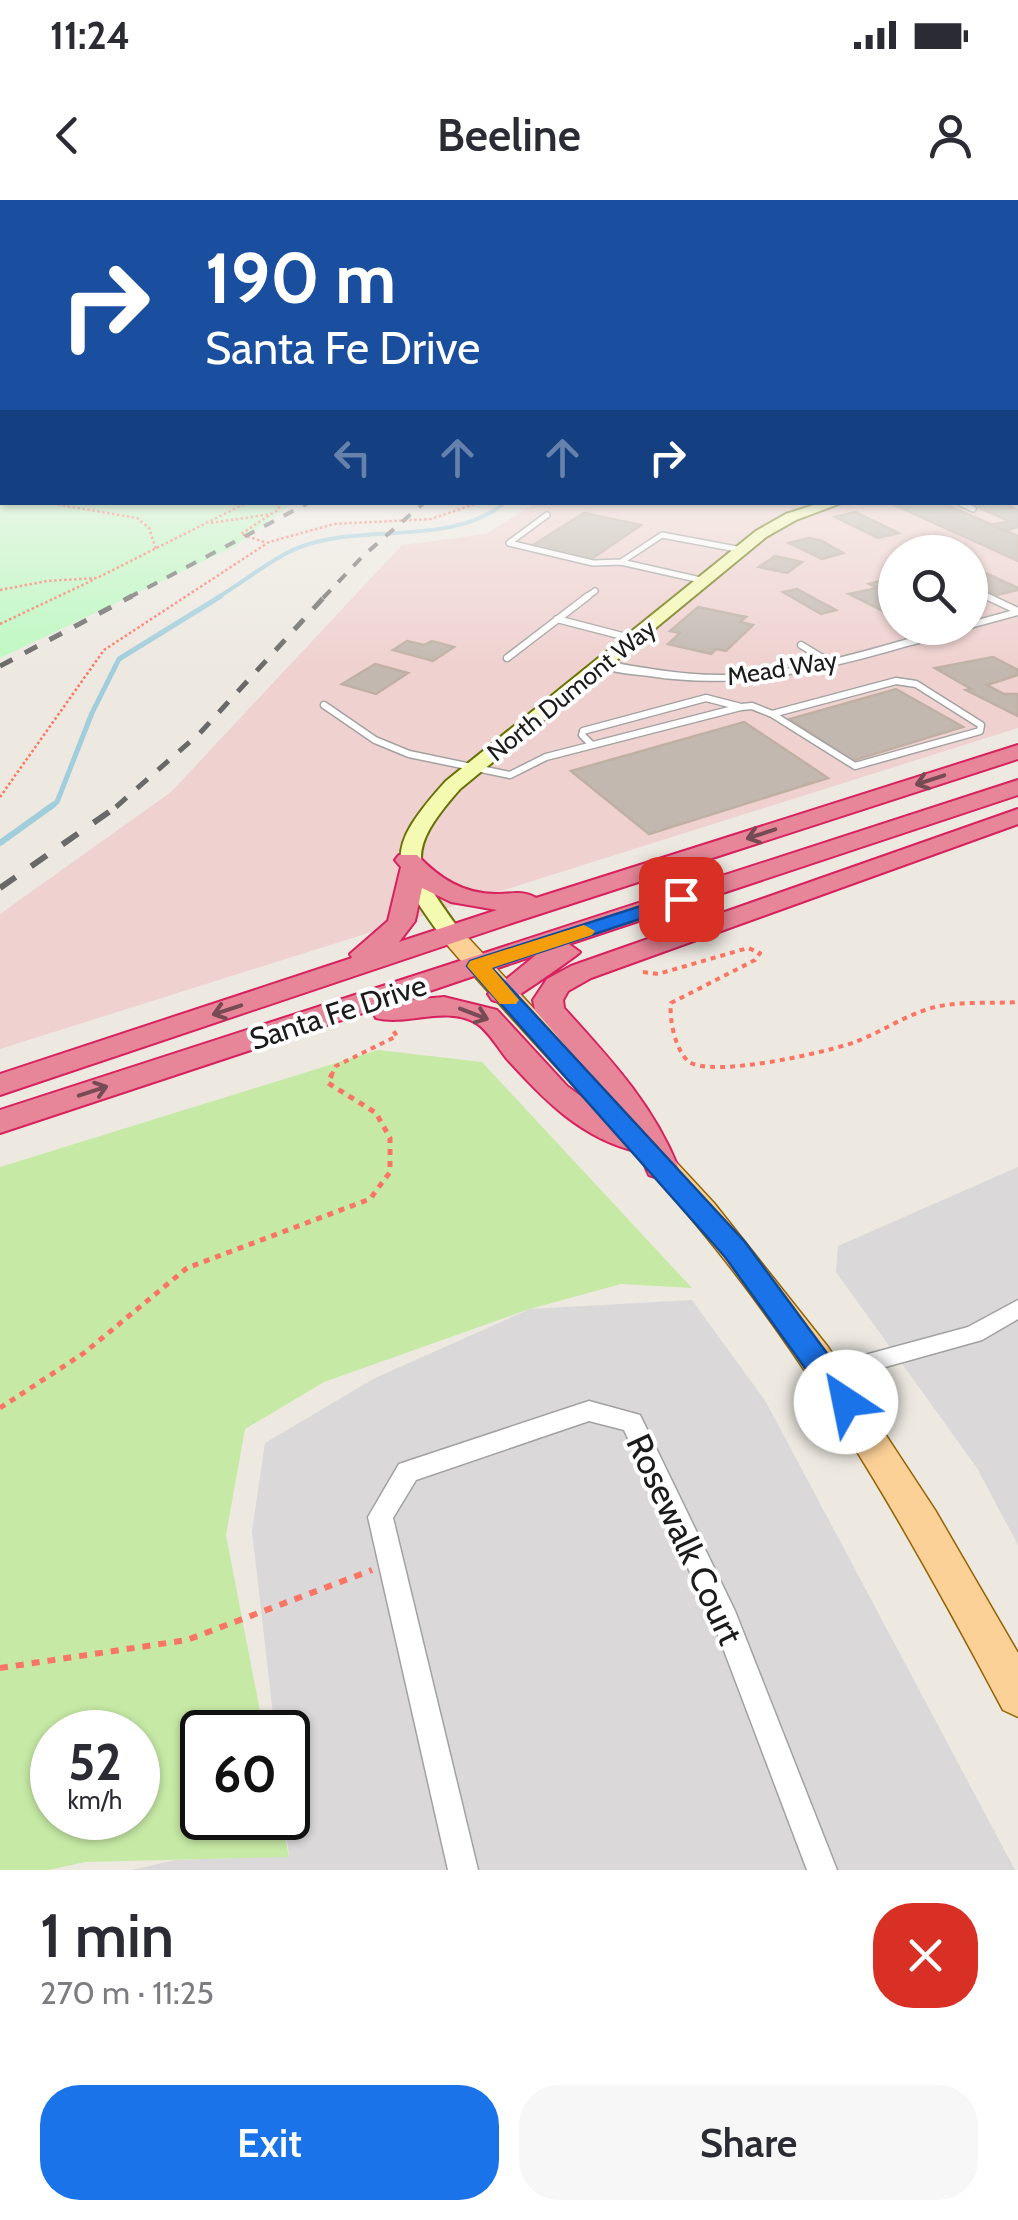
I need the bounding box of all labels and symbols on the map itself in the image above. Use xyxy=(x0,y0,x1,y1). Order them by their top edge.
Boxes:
street label: North Dumont Way xyxy=(481,613,662,767)
street label: Mead Way xyxy=(725,644,840,692)
one-way arrow xyxy=(915,772,946,790)
one-way arrow xyxy=(746,826,778,844)
pin xyxy=(639,857,724,942)
street label: Santa Fe Drive xyxy=(245,966,431,1058)
one-way arrow xyxy=(212,1003,243,1021)
one-way arrow xyxy=(458,1006,489,1024)
one-way arrow xyxy=(76,1081,108,1099)
position arrow xyxy=(794,1350,898,1454)
street label: Rosewalk Court xyxy=(617,1427,753,1651)
speed limit sign: 60 xyxy=(180,1710,310,1840)

